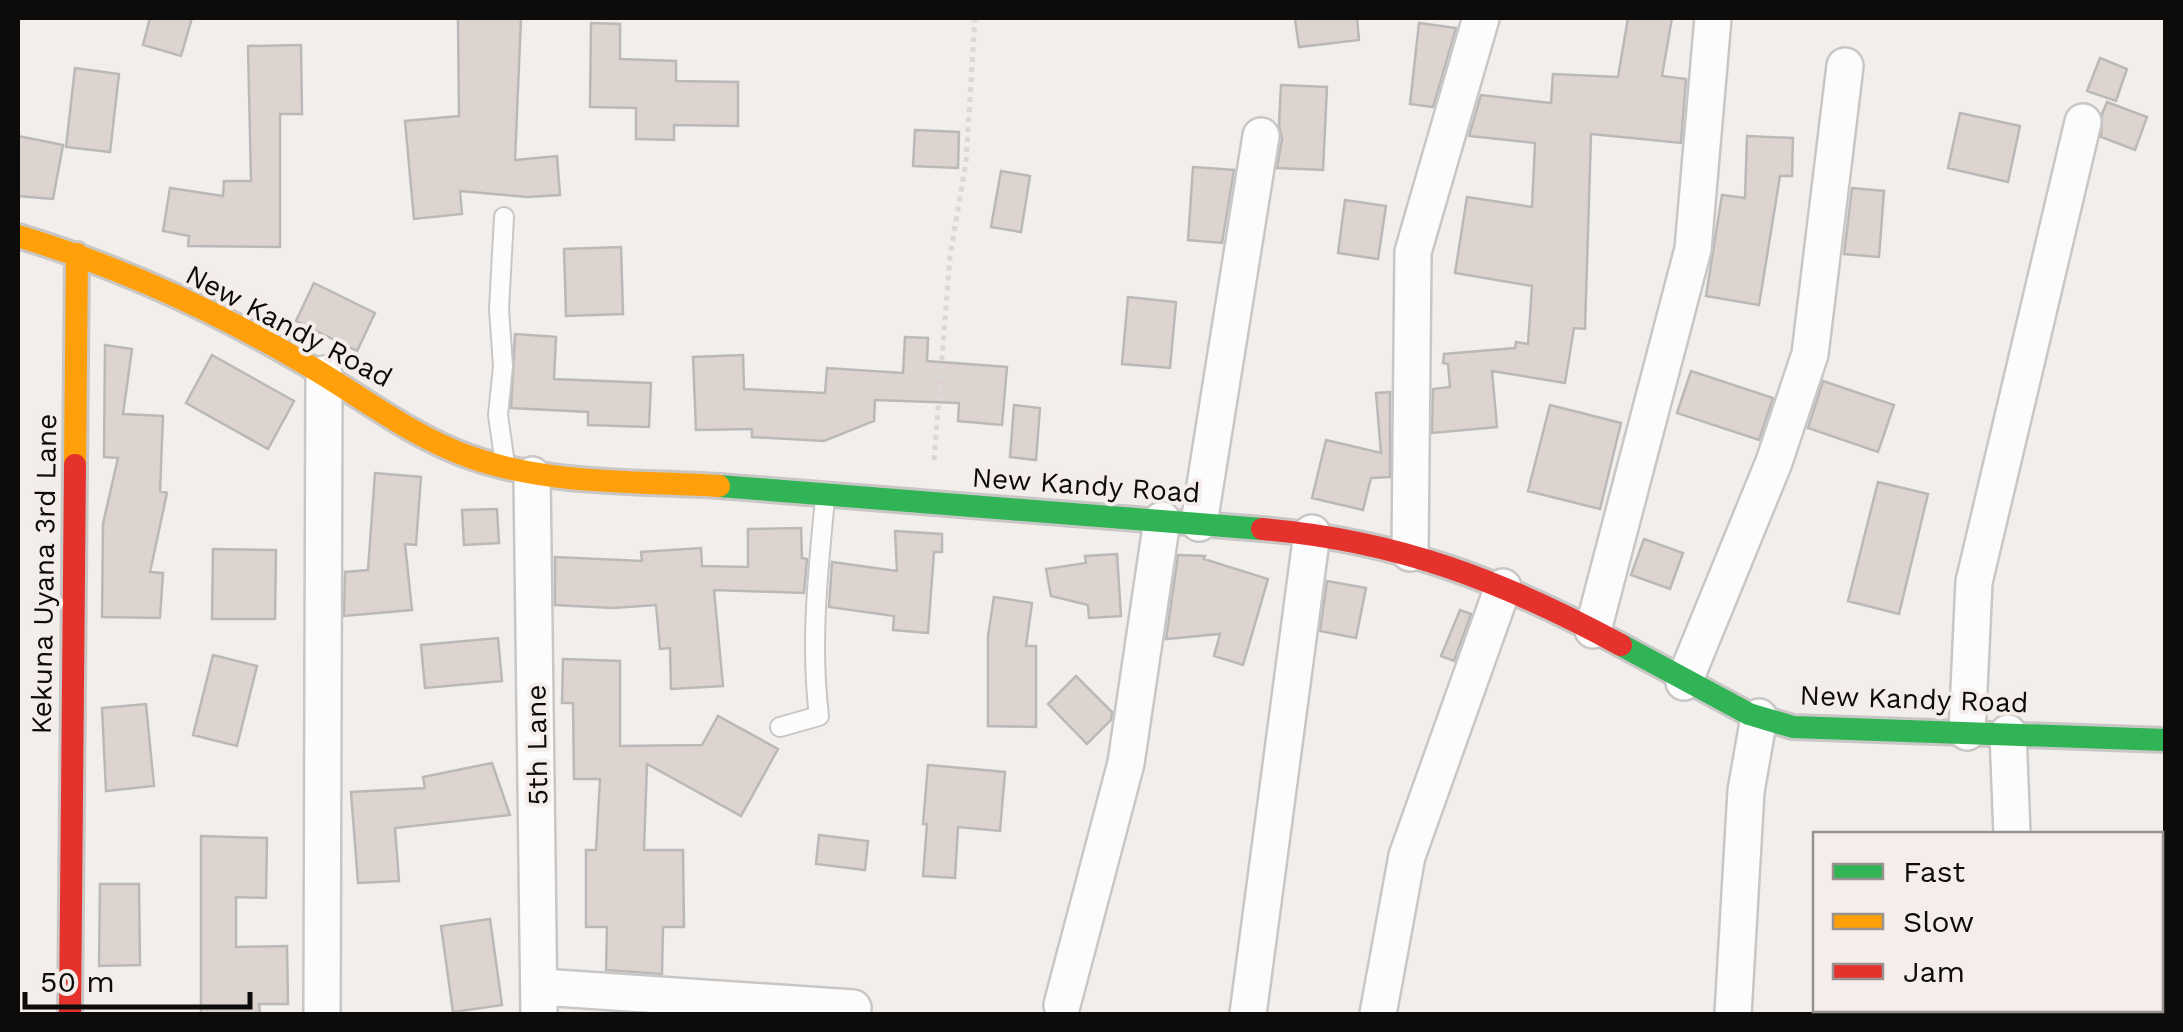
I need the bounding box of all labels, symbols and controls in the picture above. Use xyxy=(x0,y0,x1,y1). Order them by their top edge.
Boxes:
street label: New Kandy Road xyxy=(180,258,398,394)
street label: Kekuna Uyana 3rd Lane xyxy=(25,413,63,735)
street label: New Kandy Road xyxy=(971,461,1201,509)
street label: New Kandy Road xyxy=(1799,679,2029,719)
street label: 5th Lane xyxy=(519,684,555,806)
legend xyxy=(1813,832,2163,1012)
text: Fast xyxy=(1903,854,1966,889)
text: Slow xyxy=(1903,904,1974,939)
scale bar xyxy=(25,947,250,1009)
text: Jam xyxy=(1903,954,1965,989)
text: 50 m xyxy=(40,964,115,999)

